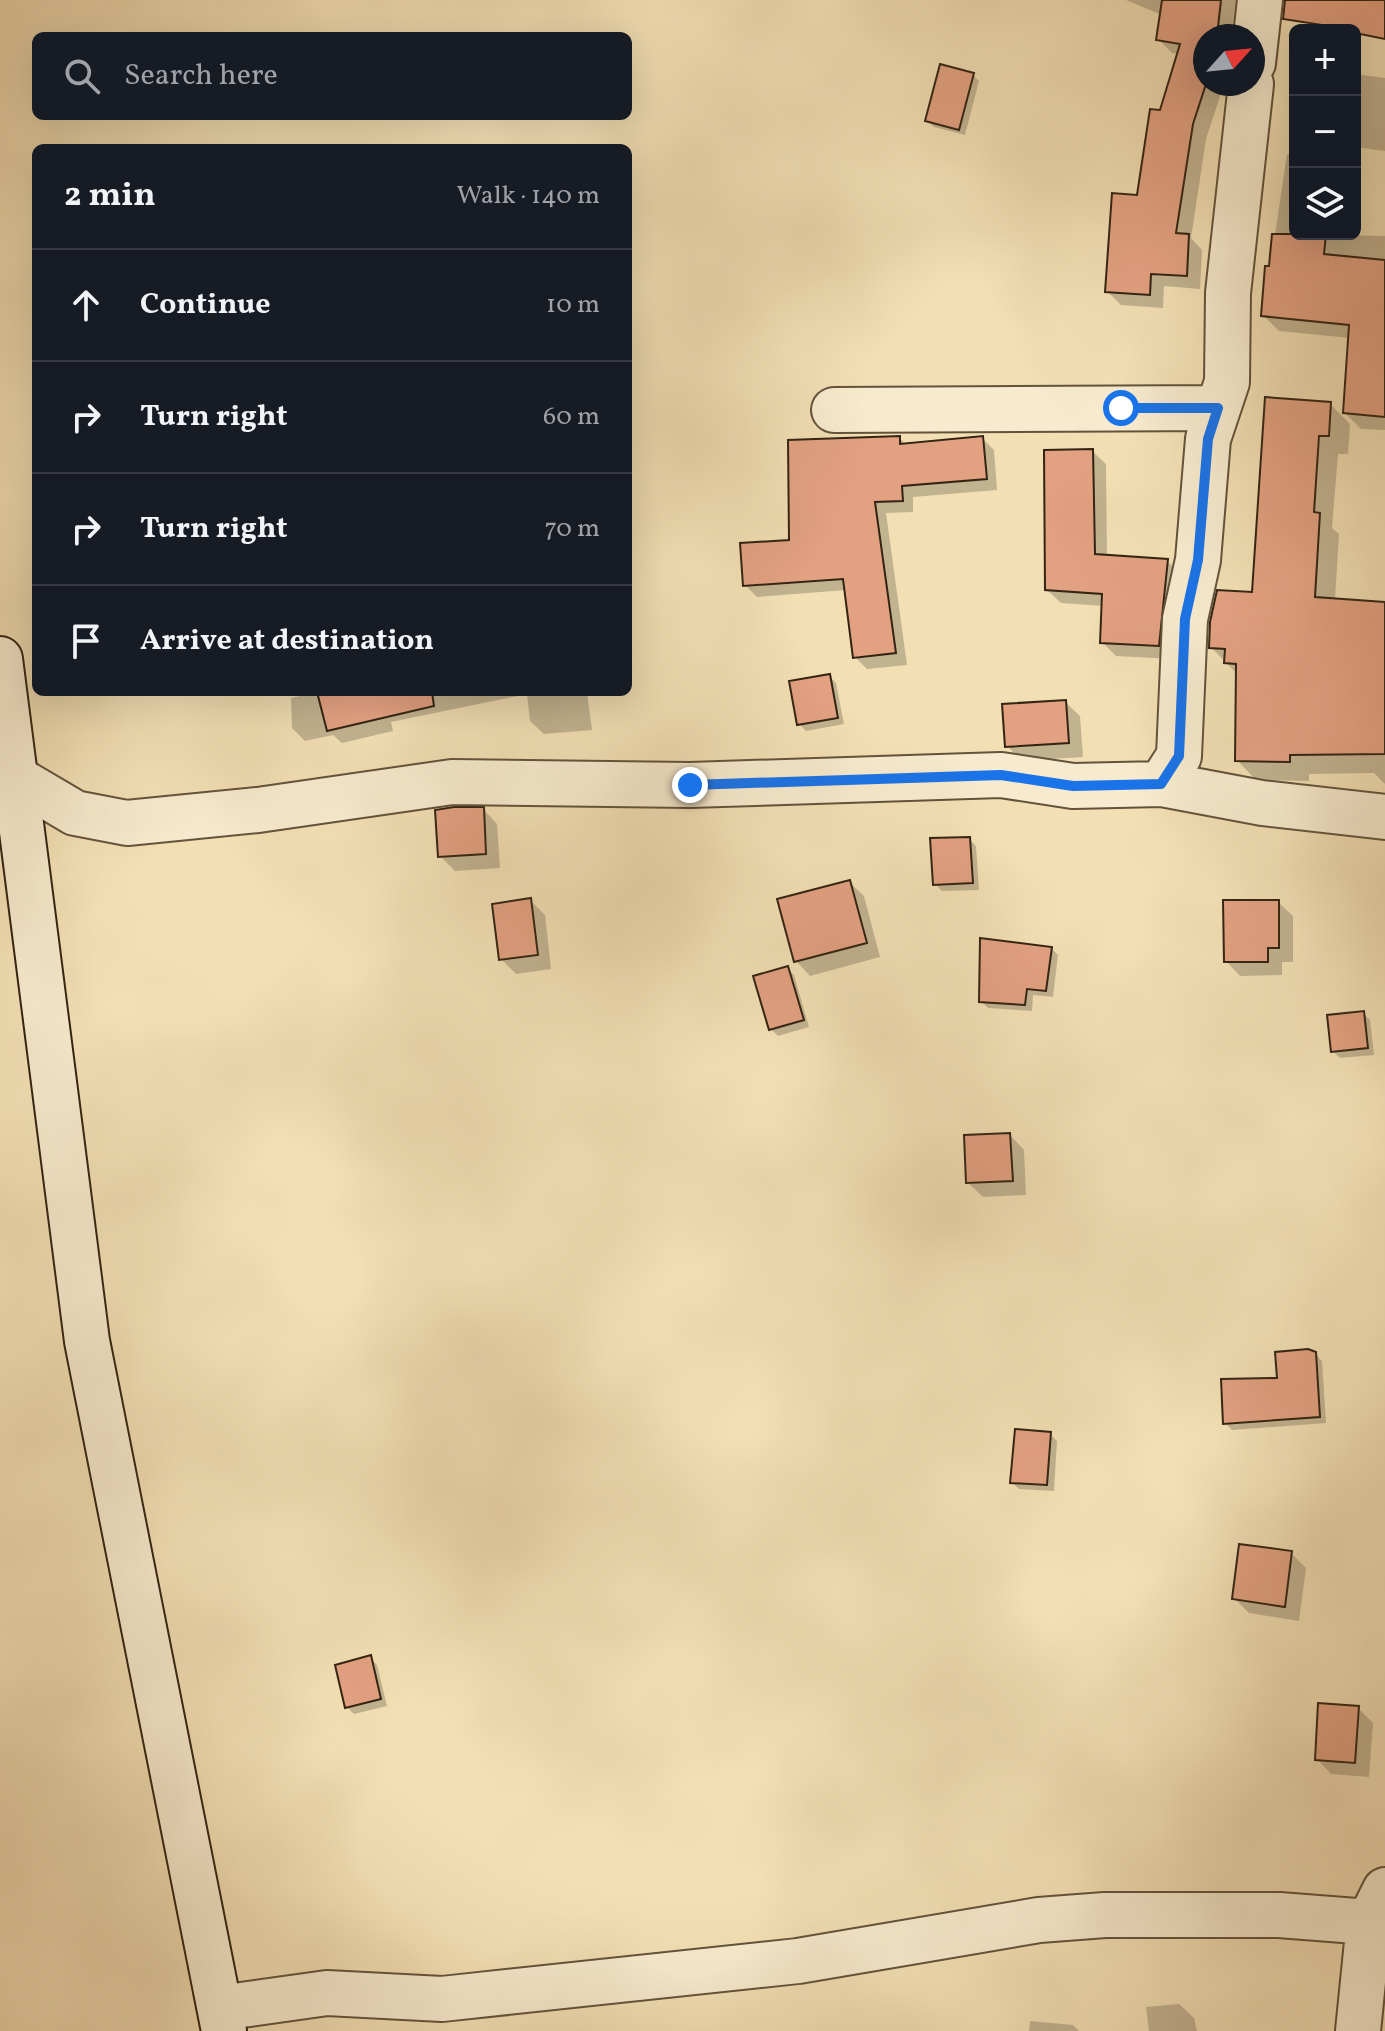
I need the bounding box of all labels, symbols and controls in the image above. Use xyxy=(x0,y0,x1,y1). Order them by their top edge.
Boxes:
north arrow xyxy=(1193,24,1265,96)
map controls xyxy=(1289,24,1361,240)
button: + xyxy=(1289,24,1361,96)
search box xyxy=(32,32,632,120)
icon: search xyxy=(60,54,104,98)
text: Search here xyxy=(124,55,278,97)
button: − xyxy=(1289,96,1361,168)
button: layers xyxy=(1289,168,1361,240)
text: 2 min xyxy=(64,173,156,220)
text: Walk · 140 m xyxy=(456,178,600,214)
icon: ahead xyxy=(64,283,108,327)
text: Continue xyxy=(140,284,271,326)
text: 10 m xyxy=(546,287,600,323)
route start xyxy=(1103,390,1139,426)
icon: right xyxy=(64,395,108,439)
text: Turn right xyxy=(140,396,288,438)
text: 60 m xyxy=(543,399,600,435)
icon: right xyxy=(64,507,108,551)
text: Turn right xyxy=(140,508,288,550)
text: 70 m xyxy=(545,511,600,547)
icon: arrive xyxy=(64,619,108,663)
text: Arrive at destination xyxy=(140,620,434,662)
route end xyxy=(672,767,708,803)

